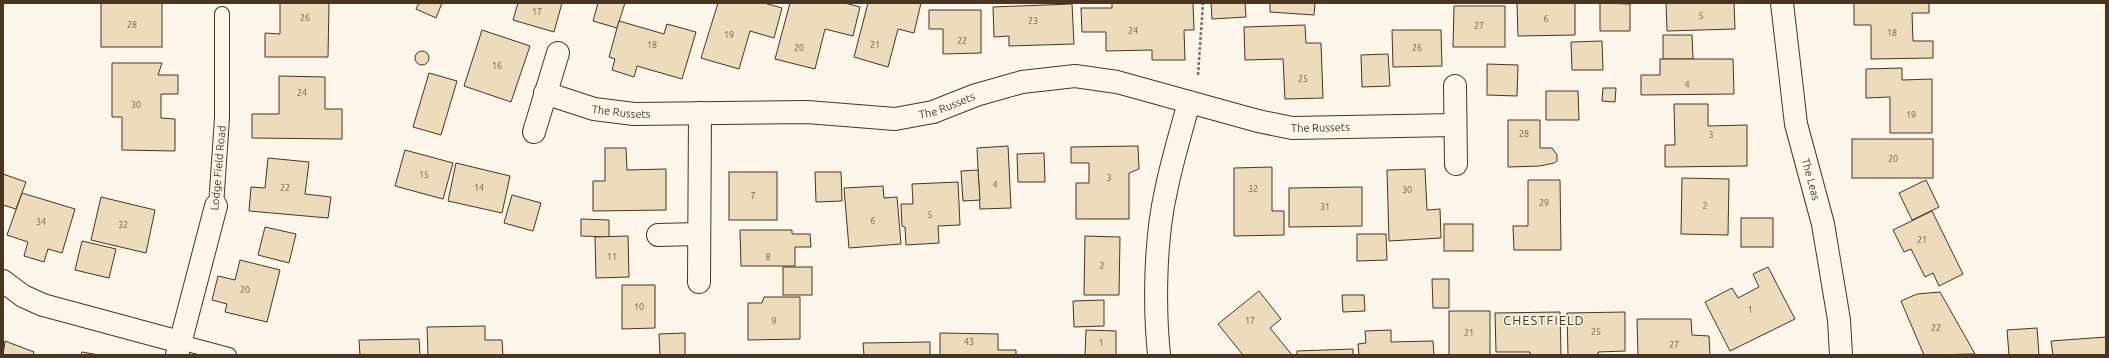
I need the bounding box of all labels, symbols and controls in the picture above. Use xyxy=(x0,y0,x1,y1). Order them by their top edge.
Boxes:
house number: 17 xyxy=(532,7,542,17)
house number: 5 xyxy=(1698,11,1704,21)
house number: 26 xyxy=(300,13,310,23)
house number: 6 xyxy=(1543,14,1549,24)
house number: 23 xyxy=(1028,16,1038,26)
house number: 28 xyxy=(127,20,137,30)
house number: 27 xyxy=(1474,21,1484,31)
house number: 24 xyxy=(1128,26,1138,36)
house number: 18 xyxy=(1887,28,1897,38)
house number: 19 xyxy=(724,30,734,40)
house number: 22 xyxy=(957,36,967,46)
house number: 18 xyxy=(647,40,657,50)
house number: 21 xyxy=(870,40,880,50)
house number: 20 xyxy=(794,43,804,53)
house number: 26 xyxy=(1412,43,1422,53)
house number: 16 xyxy=(492,61,502,71)
house number: 25 xyxy=(1298,74,1308,84)
house number: 4 xyxy=(1684,80,1690,90)
house number: 24 xyxy=(297,88,307,98)
street label: The Russets xyxy=(918,90,977,120)
house number: 30 xyxy=(131,100,141,110)
street label: The Russets xyxy=(591,103,651,120)
house number: 19 xyxy=(1906,110,1916,120)
street label: The Russets xyxy=(1291,121,1350,134)
street label: Lodge Field Road xyxy=(208,125,228,211)
house number: 28 xyxy=(1519,129,1529,139)
house number: 3 xyxy=(1708,130,1714,140)
house number: 20 xyxy=(1888,154,1898,164)
street label: The Leas xyxy=(1799,157,1822,202)
house number: 15 xyxy=(419,170,429,180)
house number: 3 xyxy=(1106,173,1112,183)
house number: 4 xyxy=(992,180,998,190)
house number: 22 xyxy=(280,183,290,193)
house number: 14 xyxy=(474,183,484,193)
house number: 32 xyxy=(1248,184,1258,194)
house number: 30 xyxy=(1402,185,1412,195)
house number: 7 xyxy=(750,191,756,201)
house number: 29 xyxy=(1539,198,1549,208)
house number: 2 xyxy=(1702,201,1708,211)
house number: 31 xyxy=(1320,202,1330,212)
house number: 5 xyxy=(927,210,933,220)
house number: 6 xyxy=(870,216,876,226)
house number: 34 xyxy=(36,217,46,227)
house number: 32 xyxy=(118,220,128,230)
house number: 21 xyxy=(1917,235,1927,245)
house number: 11 xyxy=(607,252,617,262)
house number: 8 xyxy=(765,252,771,262)
house number: 2 xyxy=(1099,261,1105,271)
house number: 20 xyxy=(240,285,250,295)
house number: 10 xyxy=(634,302,644,312)
house number: 1 xyxy=(1747,305,1753,315)
district label: CHESTFIELD xyxy=(1503,313,1585,327)
house number: 9 xyxy=(771,316,777,326)
house number: 17 xyxy=(1245,316,1255,326)
house number: 22 xyxy=(1931,323,1941,333)
house number: 25 xyxy=(1591,327,1601,337)
house number: 21 xyxy=(1464,328,1474,338)
house number: 43 xyxy=(964,337,974,347)
house number: 1 xyxy=(1098,338,1104,348)
house number: 27 xyxy=(1669,340,1679,350)

